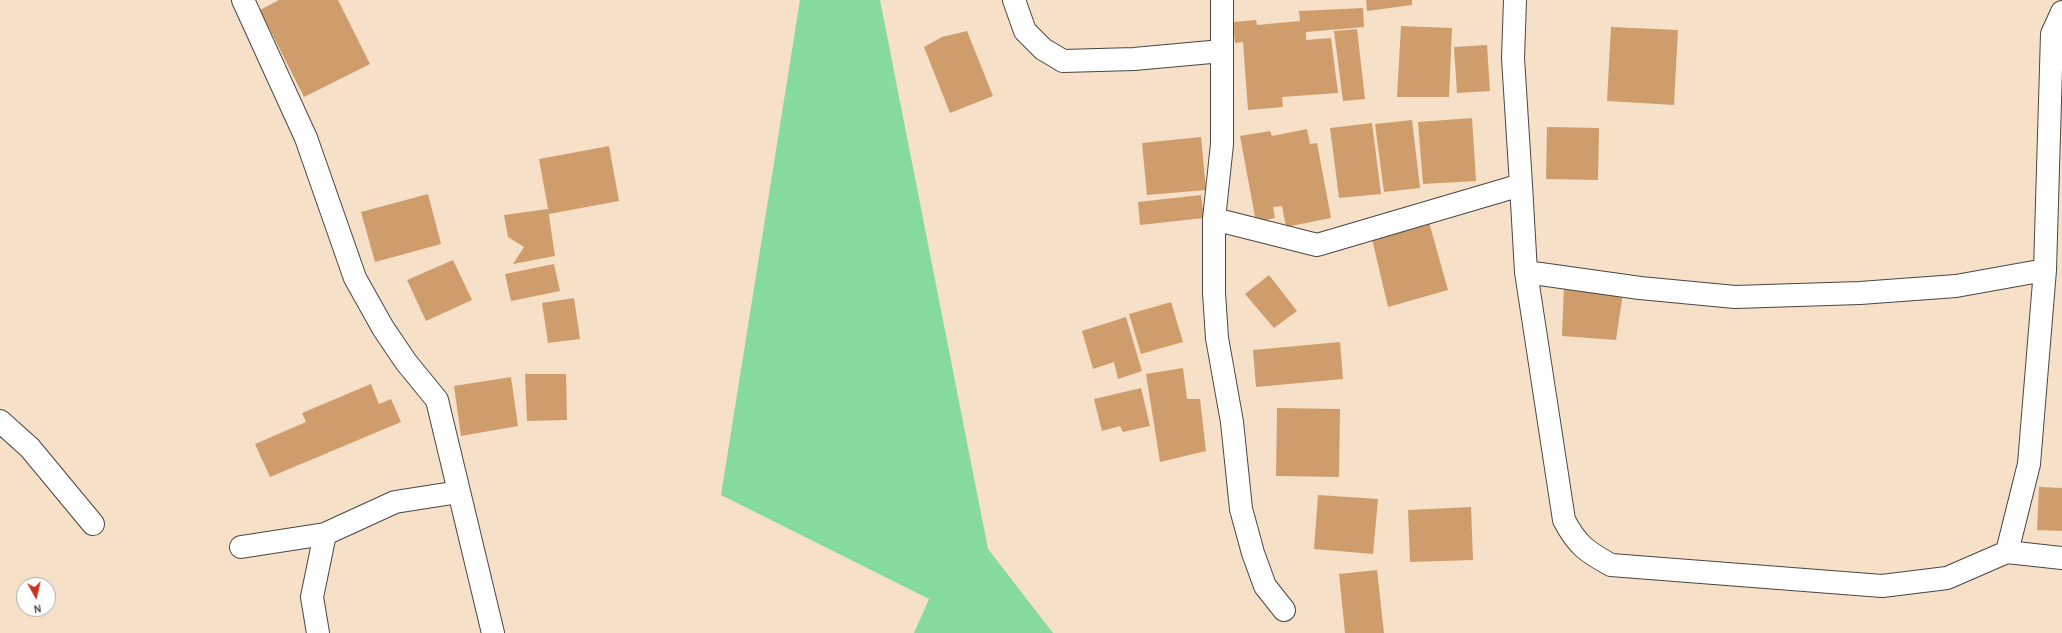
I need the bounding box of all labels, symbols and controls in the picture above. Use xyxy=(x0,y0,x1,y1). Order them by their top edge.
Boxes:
north arrow xyxy=(16,577,56,617)
text: N xyxy=(33,601,42,615)

